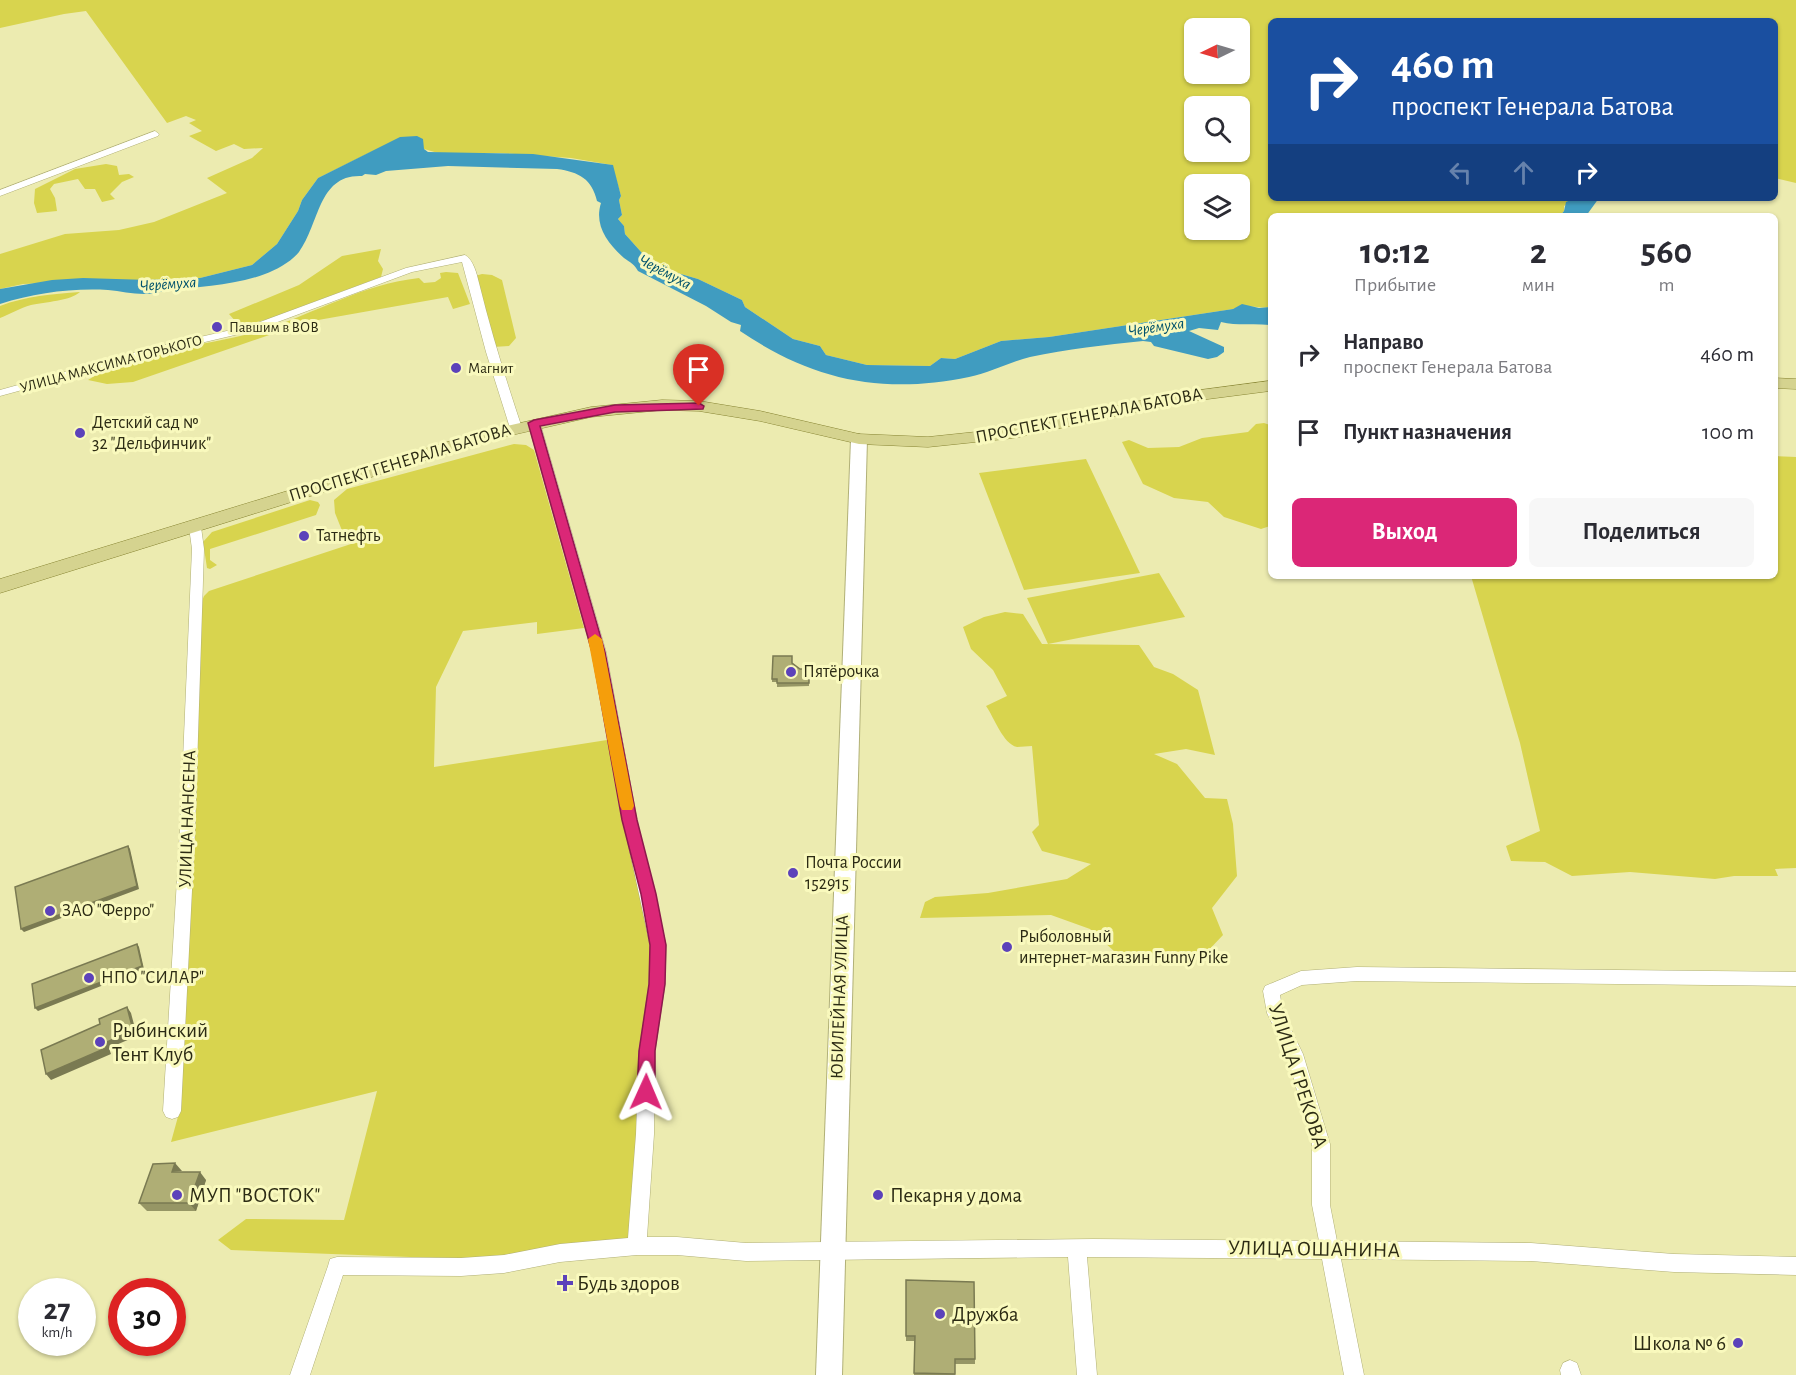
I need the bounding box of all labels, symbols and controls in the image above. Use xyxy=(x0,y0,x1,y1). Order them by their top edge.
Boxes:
north arrow xyxy=(1184,18,1250,84)
map controls xyxy=(1184,18,1250,240)
icon: right xyxy=(1292,42,1370,120)
text: 460 m xyxy=(1391,44,1495,86)
text: проспект Генерала Батова xyxy=(1391,93,1674,120)
button: search xyxy=(1184,96,1250,162)
icon: left xyxy=(1444,156,1477,189)
icon: ahead xyxy=(1507,156,1540,189)
icon: right xyxy=(1570,156,1603,189)
button: layers xyxy=(1184,174,1250,240)
text: 10:12 xyxy=(1360,234,1430,270)
text: 2 xyxy=(1530,234,1547,270)
text: 560 xyxy=(1641,234,1692,270)
water label: Черёмуха xyxy=(636,252,694,293)
water label: Черёмуха xyxy=(139,274,197,295)
text: Прибытие xyxy=(1354,275,1436,295)
text: мин xyxy=(1522,275,1555,295)
text: m xyxy=(1658,275,1674,295)
water label: Черёмуха xyxy=(1127,315,1185,340)
marker: Павшим в ВОВ xyxy=(210,320,224,334)
place label: Павшим в ВОВ xyxy=(229,320,319,335)
text: Направо xyxy=(1343,331,1424,353)
street label: УЛИЦА МАКСИМА ГОРЬКОГО xyxy=(18,332,204,396)
icon: right xyxy=(1292,338,1325,371)
text: 460 m xyxy=(1700,343,1754,365)
pin xyxy=(673,344,724,406)
icon: arrive xyxy=(682,353,715,386)
text: проспект Генерала Батова xyxy=(1343,357,1553,377)
marker: Магнит xyxy=(449,361,463,375)
place label: Магнит xyxy=(468,361,514,376)
street label: ПРОСПЕКТ ГЕНЕРАЛА БАТОВА xyxy=(974,385,1204,447)
place label: Детский сад № 32 "Дельфинчик" xyxy=(92,414,211,453)
icon: arrive xyxy=(1292,416,1325,449)
street label: ПРОСПЕКТ ГЕНЕРАЛА БАТОВА xyxy=(287,421,513,505)
text: Пункт назначения xyxy=(1343,421,1512,443)
text: 100 m xyxy=(1702,421,1754,443)
marker: Детский сад № 32 "Дельфинчик" xyxy=(73,426,87,440)
button: Выход xyxy=(1292,498,1517,567)
button: Поделиться xyxy=(1529,498,1754,567)
place label: Татнефть xyxy=(316,527,381,545)
marker: Татнефть xyxy=(297,529,311,543)
place label: Пятёрочка xyxy=(803,663,880,681)
marker: Пятёрочка xyxy=(784,665,798,679)
street label: УЛИЦА НАНСЕНА xyxy=(177,749,199,888)
place label: Почта России 152915 xyxy=(805,854,902,893)
marker: Почта России 152915 xyxy=(786,866,800,880)
place label: ЗАО "Ферро" xyxy=(62,902,154,920)
marker: ЗАО "Ферро" xyxy=(43,904,57,918)
street label: ЮБИЛЕЙНАЯ УЛИЦА xyxy=(826,914,852,1079)
place label: Рыболовный интернет-магазин Funny Pike xyxy=(1019,927,1228,967)
marker: Рыболовный интернет-магазин Funny Pike xyxy=(1000,940,1014,954)
place label: НПО "СИЛАР" xyxy=(101,969,204,987)
marker: НПО "СИЛАР" xyxy=(82,971,96,985)
street label: УЛИЦА ГРЕКОВА xyxy=(1265,1001,1331,1151)
place label: Рыбинский Тент Клуб xyxy=(112,1020,208,1065)
marker: Рыбинский Тент Клуб xyxy=(93,1035,107,1049)
position arrow xyxy=(614,1060,678,1124)
place label: МУП "ВОСТОК" xyxy=(189,1185,320,1206)
place label: Пекарня у дома xyxy=(890,1185,1023,1206)
marker: МУП "ВОСТОК" xyxy=(170,1188,184,1202)
marker: Пекарня у дома xyxy=(871,1188,885,1202)
street label: УЛИЦА ОШАНИНА xyxy=(1228,1237,1400,1261)
place label: Будь здоров xyxy=(577,1273,680,1294)
marker: Будь здоров xyxy=(558,1276,572,1290)
speed limit sign: 30 xyxy=(108,1278,186,1356)
text: 27 xyxy=(43,1295,71,1325)
place label: Дружба xyxy=(952,1304,1019,1325)
marker: Дружба xyxy=(933,1307,947,1321)
text: km/h xyxy=(42,1325,72,1340)
place label: Школа № 6 xyxy=(1633,1333,1726,1354)
marker: Школа № 6 xyxy=(1731,1336,1745,1350)

